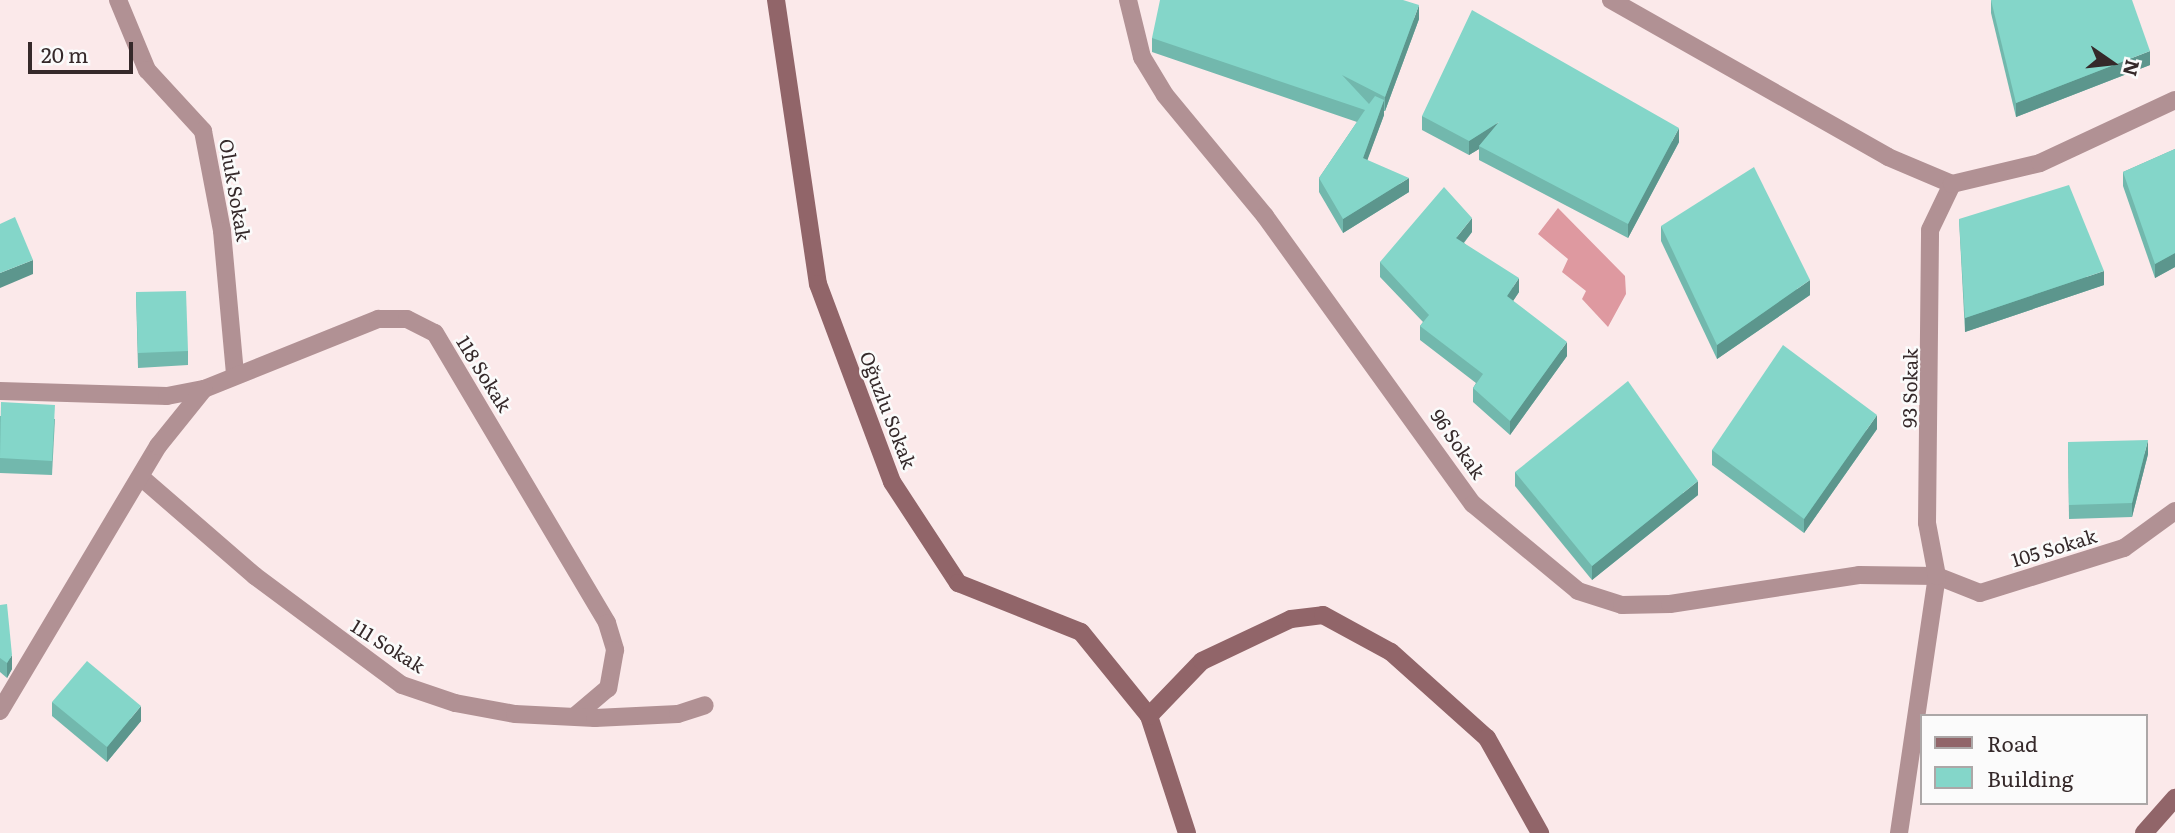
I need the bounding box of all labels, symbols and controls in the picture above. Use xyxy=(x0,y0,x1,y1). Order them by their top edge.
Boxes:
scale bar xyxy=(32,28,136,72)
north arrow xyxy=(2077,28,2147,98)
text: 20 m xyxy=(41,38,88,69)
text: N xyxy=(2117,57,2148,79)
street label: Oluk Sokak xyxy=(215,137,255,243)
street label: 118 Sokak xyxy=(452,332,516,416)
street label: Oğuzlu Sokak xyxy=(855,348,921,472)
street label: 93 Sokak xyxy=(1898,348,1922,428)
street label: 96 Sokak xyxy=(1426,405,1490,483)
street label: 105 Sokak xyxy=(2009,524,2099,572)
street label: 111 Sokak xyxy=(347,614,429,678)
legend xyxy=(1920,714,2147,805)
text: Road xyxy=(1987,727,2038,758)
text: Building xyxy=(1987,762,2073,793)

